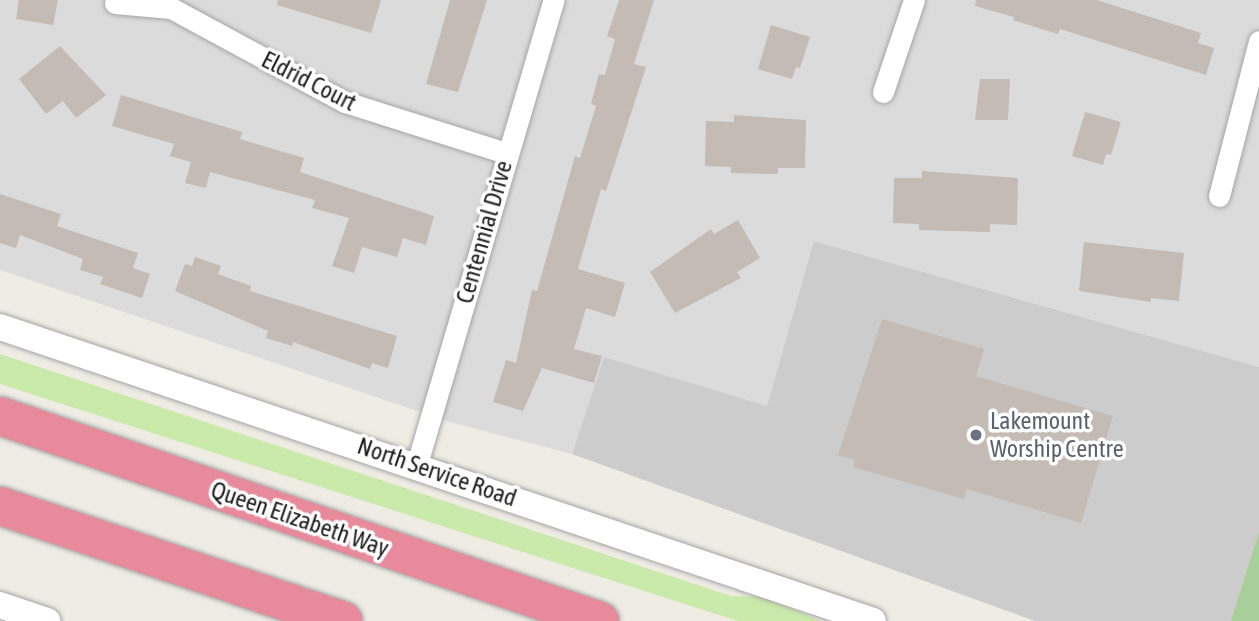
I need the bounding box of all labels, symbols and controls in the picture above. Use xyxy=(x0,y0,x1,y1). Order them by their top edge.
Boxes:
street label: Eldrid Court xyxy=(257,45,361,117)
street label: Centennial Drive xyxy=(450,157,518,307)
place label: Lakemount Worship Centre xyxy=(990,407,1124,463)
marker: Lakemount Worship Centre xyxy=(968,427,984,443)
street label: North Service Road xyxy=(354,431,520,513)
street label: Queen Elizabeth Way xyxy=(207,475,393,563)

